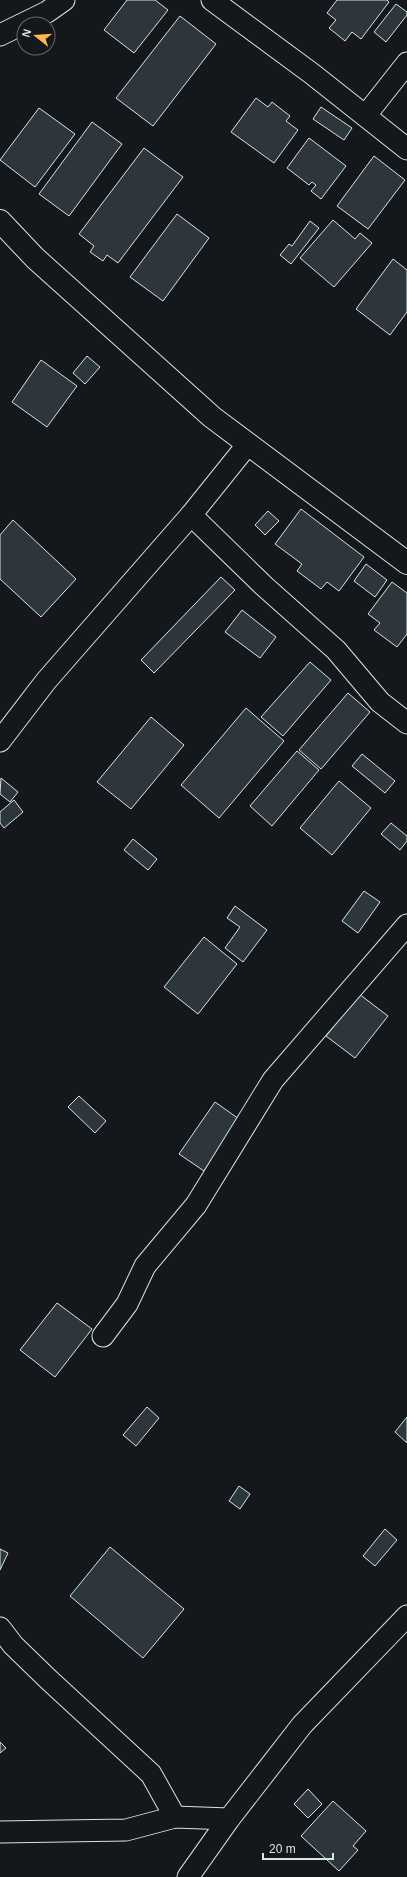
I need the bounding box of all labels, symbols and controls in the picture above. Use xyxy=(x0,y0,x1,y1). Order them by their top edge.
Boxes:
north arrow xyxy=(16,16,56,56)
text: N xyxy=(20,27,33,39)
scale bar xyxy=(263,1835,333,1861)
text: 20 m xyxy=(269,1842,296,1856)

